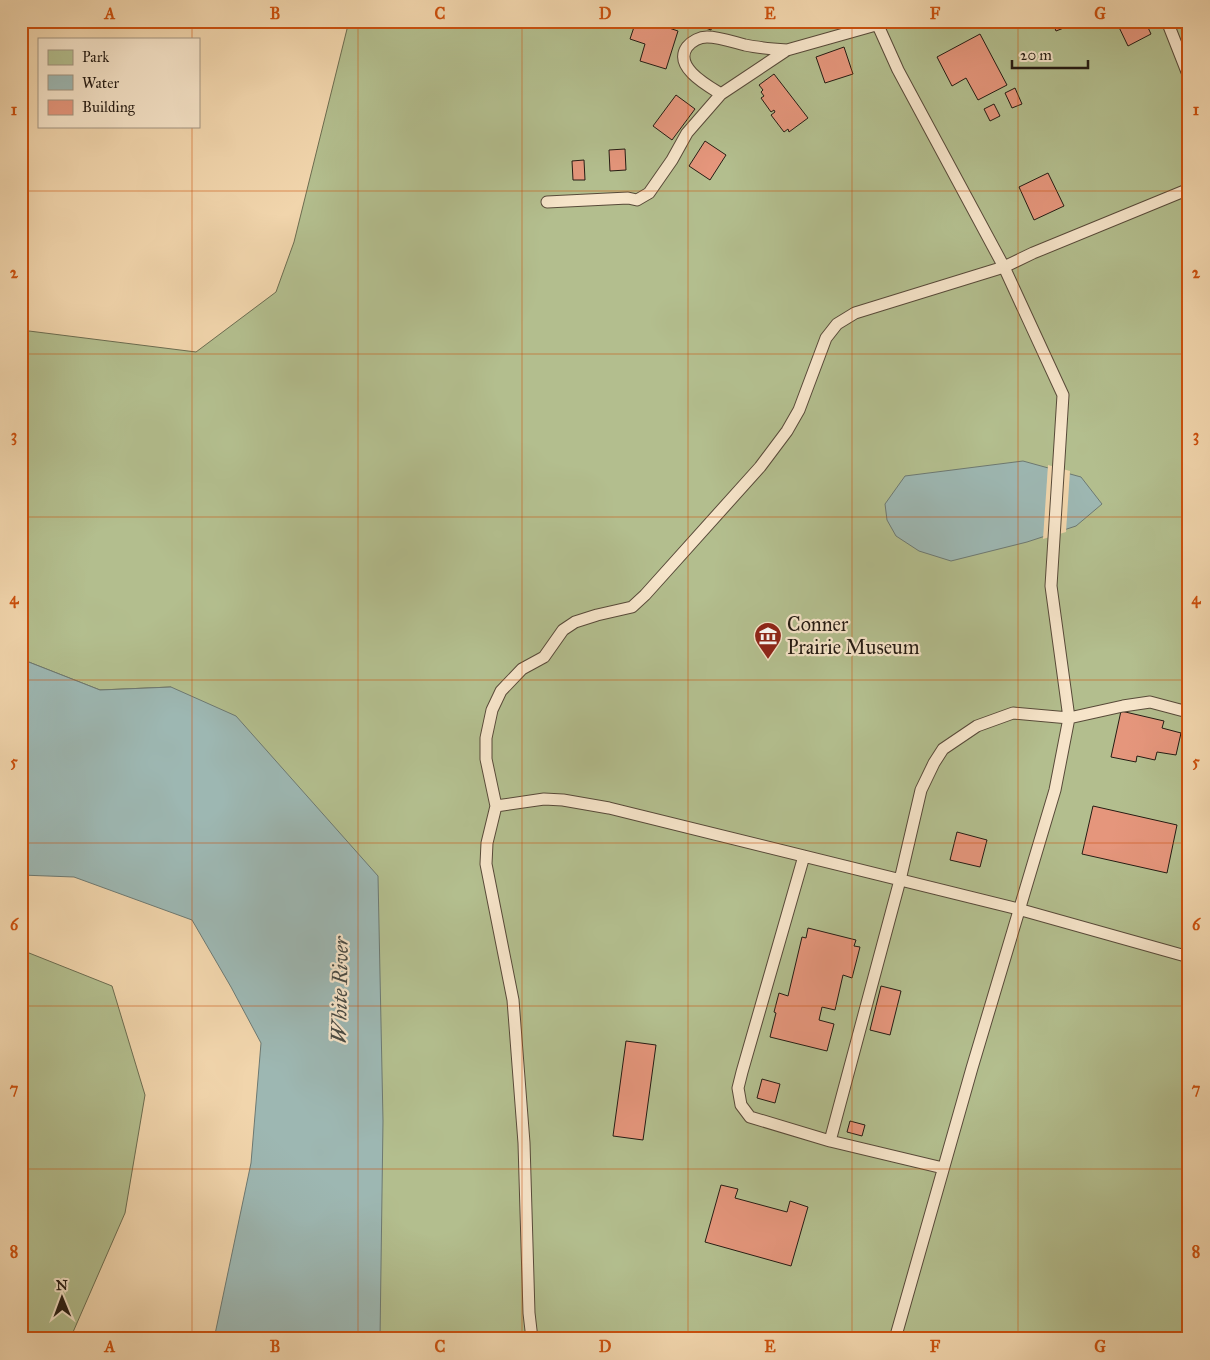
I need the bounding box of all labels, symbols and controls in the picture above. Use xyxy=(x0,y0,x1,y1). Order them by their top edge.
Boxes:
text: A xyxy=(104,4,116,23)
text: B xyxy=(270,4,280,23)
text: C xyxy=(435,4,446,23)
text: D xyxy=(599,4,612,23)
text: E xyxy=(764,4,776,23)
text: F xyxy=(930,4,941,23)
text: G xyxy=(1094,4,1106,23)
legend xyxy=(38,38,200,128)
scale bar xyxy=(1012,38,1089,70)
text: 20 m xyxy=(1020,46,1052,64)
text: Park xyxy=(82,48,109,66)
text: Water xyxy=(82,74,119,92)
text: Building xyxy=(82,98,136,116)
text: 1 xyxy=(11,100,18,119)
text: 1 xyxy=(1193,100,1200,119)
text: 2 xyxy=(10,263,19,282)
text: 2 xyxy=(1192,263,1201,282)
text: 3 xyxy=(11,426,17,446)
text: 3 xyxy=(1193,426,1199,446)
text: 4 xyxy=(10,589,20,609)
text: 4 xyxy=(1192,589,1202,609)
place label: Conner Prairie Museum xyxy=(787,612,920,659)
museum icon: Conner Prairie Museum xyxy=(753,621,783,660)
text: 5 xyxy=(10,752,18,771)
text: 5 xyxy=(1192,752,1200,771)
text: 6 xyxy=(10,915,19,934)
text: 6 xyxy=(1192,915,1201,934)
water label: White River xyxy=(326,935,354,1044)
text: 7 xyxy=(10,1079,19,1098)
text: 7 xyxy=(1192,1079,1201,1098)
text: 8 xyxy=(10,1242,18,1261)
text: 8 xyxy=(1192,1242,1200,1261)
north arrow xyxy=(38,1272,88,1322)
text: N xyxy=(56,1277,68,1294)
text: A xyxy=(104,1337,116,1356)
text: B xyxy=(270,1337,280,1356)
text: C xyxy=(435,1337,446,1356)
text: D xyxy=(599,1337,612,1356)
text: E xyxy=(764,1337,776,1356)
text: F xyxy=(930,1337,941,1356)
text: G xyxy=(1094,1337,1106,1356)

